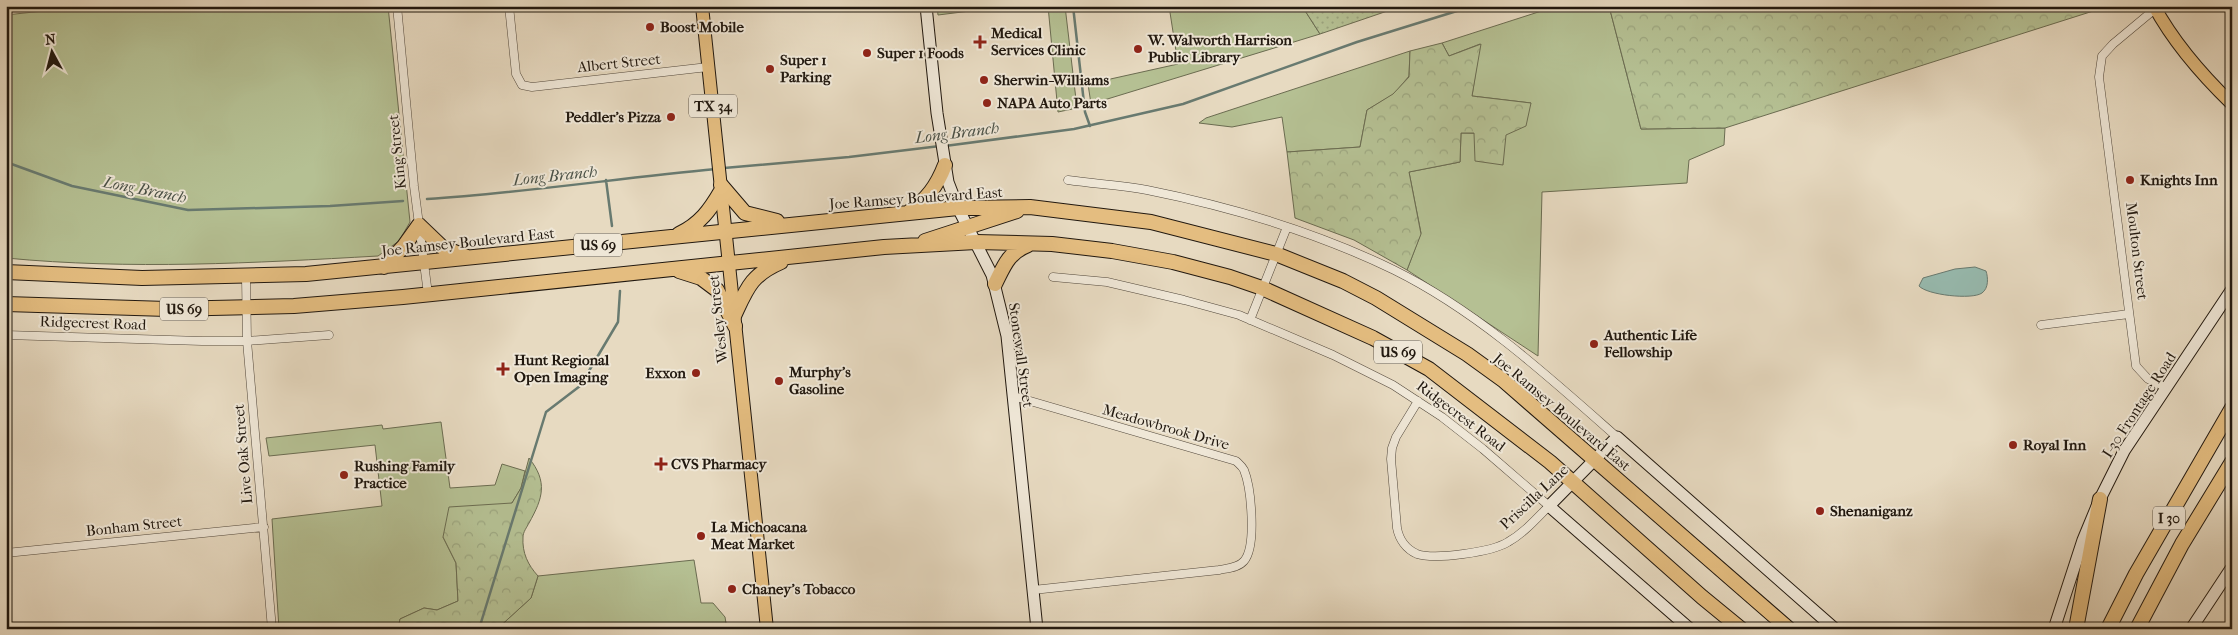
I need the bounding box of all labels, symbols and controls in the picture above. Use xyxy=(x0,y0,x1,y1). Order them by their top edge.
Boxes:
place label: Boost Mobile xyxy=(660,18,744,36)
marker: Boost Mobile xyxy=(644,21,656,33)
place label: Medical Services Clinic xyxy=(990,24,1086,59)
north arrow xyxy=(28,28,78,78)
text: N xyxy=(44,30,57,49)
place label: W. Walworth Harrison Public Library xyxy=(1147,31,1292,66)
marker: Medical Services Clinic xyxy=(973,35,987,49)
marker: W. Walworth Harrison Public Library xyxy=(1132,43,1144,55)
place label: Super 1 Foods xyxy=(877,44,964,62)
marker: Super 1 Foods xyxy=(861,47,873,59)
street label: Albert Street xyxy=(575,50,662,76)
place label: Super 1 Parking xyxy=(780,51,832,86)
marker: Super 1 Parking xyxy=(764,63,776,75)
place label: Sherwin-Williams xyxy=(994,71,1109,89)
marker: Sherwin-Williams xyxy=(978,74,990,86)
road number: TX 34 xyxy=(689,94,737,118)
place label: NAPA Auto Parts xyxy=(997,94,1107,112)
marker: NAPA Auto Parts xyxy=(981,97,993,109)
place label: Peddler's Pizza xyxy=(565,108,662,126)
marker: Peddler's Pizza xyxy=(665,111,677,123)
street label: King Street xyxy=(384,113,410,190)
water label: Long Branch xyxy=(913,118,1000,147)
water label: Long Branch xyxy=(511,162,598,189)
place label: Knights Inn xyxy=(2140,171,2218,189)
water label: Long Branch xyxy=(101,172,188,207)
marker: Knights Inn xyxy=(2124,174,2136,186)
street label: Joe Ramsey Boulevard East xyxy=(828,183,1004,213)
street label: Moulton Street xyxy=(2122,201,2152,301)
street label: Joe Ramsey Boulevard East xyxy=(380,224,556,260)
road number: US 69 xyxy=(574,234,622,256)
street label: Wesley Street xyxy=(704,273,732,365)
road number: US 69 xyxy=(160,298,208,320)
street label: Stonewall Street xyxy=(1005,301,1037,409)
street label: Ridgecrest Road xyxy=(39,312,147,334)
place label: Authentic Life Fellowship xyxy=(1603,326,1697,361)
marker: Authentic Life Fellowship xyxy=(1588,338,1600,350)
road number: US 69 xyxy=(1374,341,1422,364)
street label: I-30 Frontage Road xyxy=(2098,348,2180,461)
street label: Joe Ramsey Boulevard East xyxy=(1489,349,1635,475)
place label: Hunt Regional Open Imaging xyxy=(514,351,610,386)
marker: Hunt Regional Open Imaging xyxy=(496,362,510,376)
place label: Murphy's Gasoline xyxy=(788,363,851,398)
place label: Exxon xyxy=(645,364,686,382)
marker: Exxon xyxy=(690,367,702,379)
marker: Murphy's Gasoline xyxy=(773,375,785,387)
street label: Ridgecrest Road xyxy=(1413,377,1510,456)
street label: Meadowbrook Drive xyxy=(1100,400,1232,454)
street label: Live Oak Street xyxy=(230,403,256,505)
place label: Royal Inn xyxy=(2023,436,2086,454)
marker: Royal Inn xyxy=(2007,439,2019,451)
place label: CVS Pharmacy xyxy=(671,455,768,473)
place label: Rushing Family Practice xyxy=(354,457,456,492)
marker: CVS Pharmacy xyxy=(655,458,667,470)
street label: Priscilla Lane xyxy=(1496,460,1572,533)
marker: Rushing Family Practice xyxy=(338,469,350,481)
place label: Shenaniganz xyxy=(1830,502,1913,520)
marker: Shenaniganz xyxy=(1814,505,1826,517)
road number: I 30 xyxy=(2153,506,2185,530)
street label: Bonham Street xyxy=(85,512,184,540)
place label: La Michoacana Meat Market xyxy=(710,518,808,553)
marker: La Michoacana Meat Market xyxy=(695,530,707,542)
place label: Chaney's Tobacco xyxy=(742,580,856,598)
marker: Chaney's Tobacco xyxy=(726,583,738,595)

